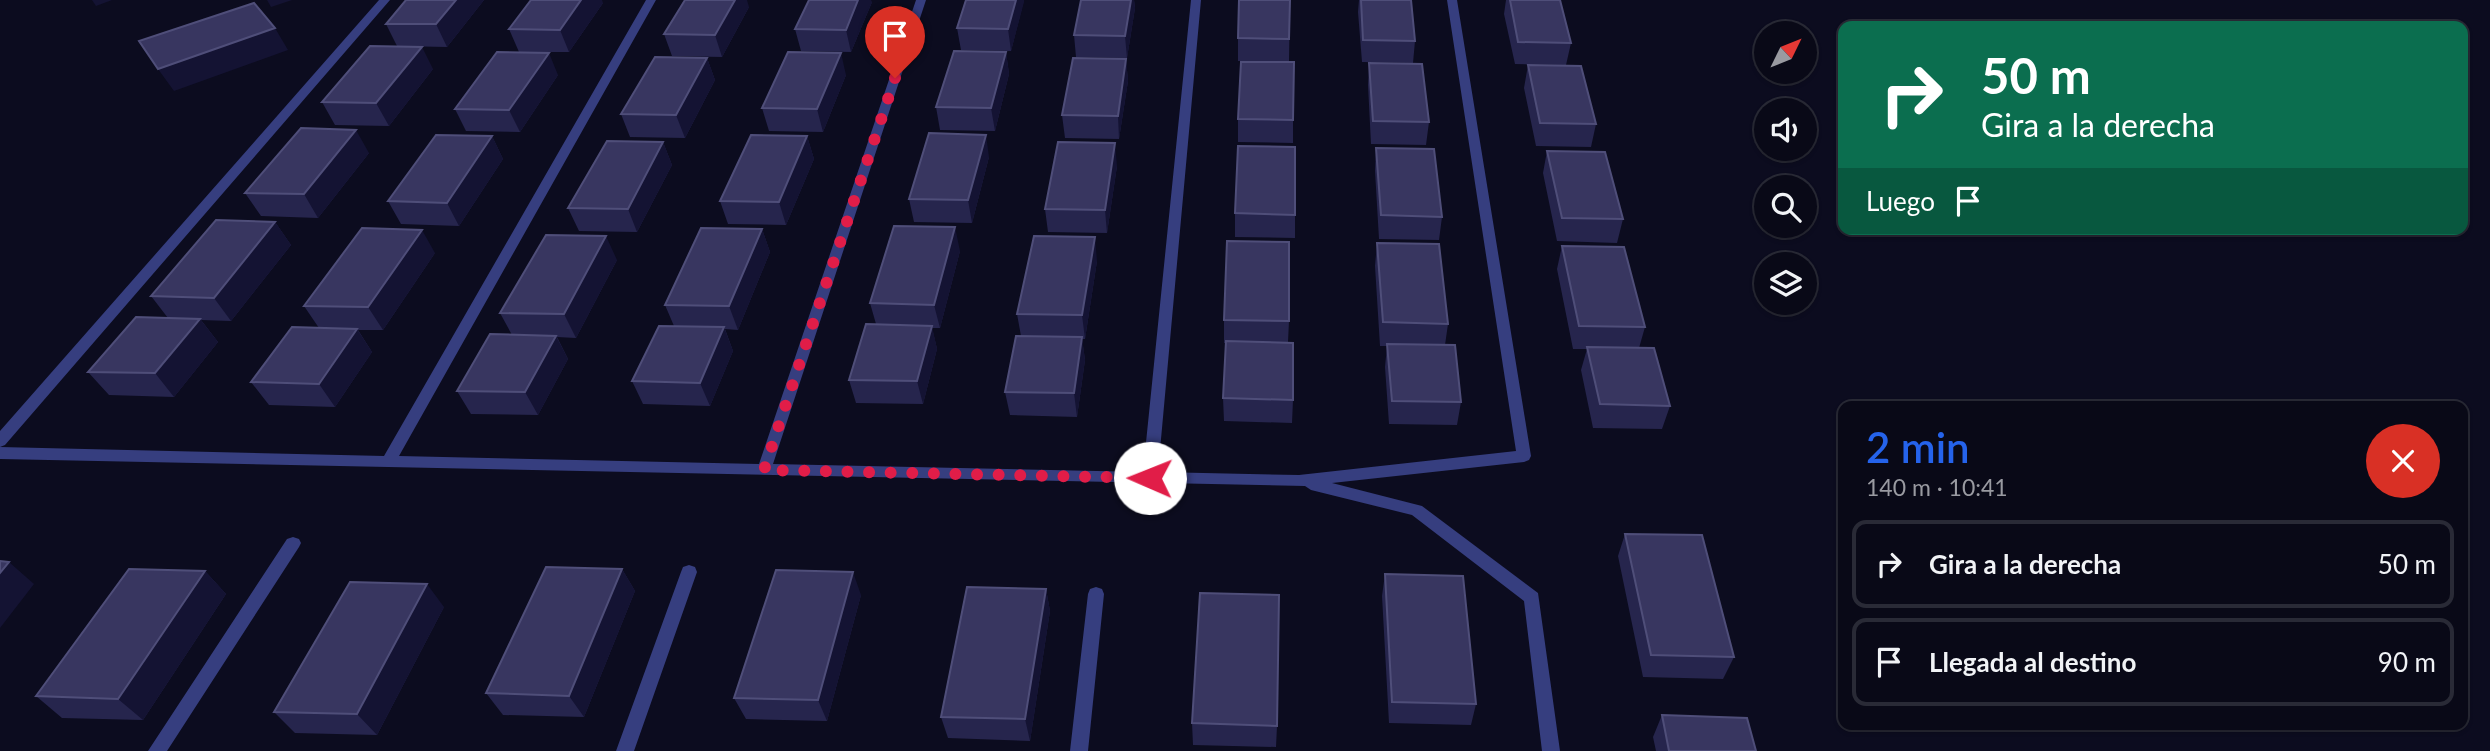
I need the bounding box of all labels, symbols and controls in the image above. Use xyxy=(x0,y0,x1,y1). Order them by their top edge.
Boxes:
pin xyxy=(865,6,925,78)
icon: arrive xyxy=(876,17,914,55)
north arrow xyxy=(1754,21,1816,84)
map controls xyxy=(1754,21,1817,315)
text: 50 m xyxy=(1981,46,2091,104)
icon: right xyxy=(1866,49,1957,140)
button: sound xyxy=(1754,98,1817,161)
text: Gira a la derecha xyxy=(1981,105,2215,144)
button: search xyxy=(1754,175,1817,238)
icon: arrive xyxy=(1949,182,1987,220)
text: Luego xyxy=(1866,185,1935,217)
button: layers xyxy=(1754,252,1817,315)
text: 2 min xyxy=(1866,422,1970,472)
button: close xyxy=(2366,424,2440,498)
position arrow xyxy=(1113,441,1187,515)
text: 140 m · 10:41 xyxy=(1866,473,2008,501)
icon: right xyxy=(1870,545,1908,583)
text: Gira a la derecha xyxy=(1929,548,2121,580)
text: 50 m xyxy=(2378,548,2436,580)
icon: arrive xyxy=(1870,643,1908,681)
text: Llegada al destino xyxy=(1929,646,2136,678)
text: 90 m xyxy=(2378,646,2436,678)

